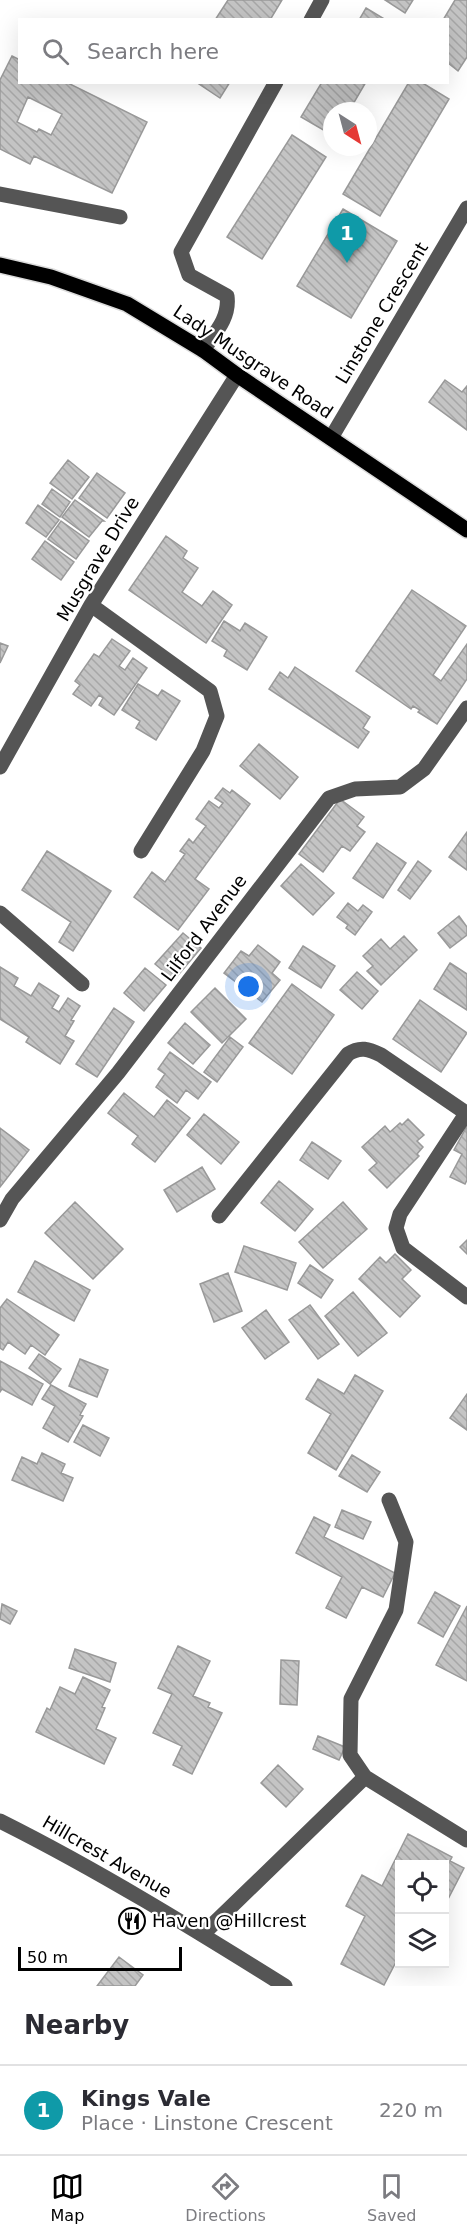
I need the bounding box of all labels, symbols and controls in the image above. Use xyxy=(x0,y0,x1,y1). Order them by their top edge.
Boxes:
search box xyxy=(18,18,449,84)
icon: search xyxy=(39,35,72,68)
text: Search here xyxy=(87,39,219,64)
north arrow xyxy=(323,102,377,156)
pin: 1 xyxy=(328,214,366,263)
street label: Linstone Crescent xyxy=(331,238,432,387)
street label: Lady Musgrave Road xyxy=(170,300,337,423)
street label: Musgrave Drive xyxy=(52,493,143,625)
street label: Lilford Avenue xyxy=(157,870,251,985)
your location xyxy=(234,972,263,1001)
street label: Hillcrest Avenue xyxy=(39,1811,176,1902)
map controls xyxy=(395,1860,449,1968)
button: locate xyxy=(395,1860,449,1914)
restaurant icon: Haven @Hillcrest xyxy=(117,1906,147,1936)
place label: Haven @Hillcrest xyxy=(152,1910,306,1931)
button: layers xyxy=(395,1914,449,1968)
scale bar xyxy=(18,1944,182,1972)
text: 50 m xyxy=(27,1948,68,1967)
text: Nearby xyxy=(24,2010,129,2040)
text: Kings Vale xyxy=(81,2086,211,2111)
text: 1 xyxy=(37,2098,50,2122)
text: 220 m xyxy=(379,2098,443,2122)
text: Place · Linstone Crescent xyxy=(81,2111,333,2135)
tab: Map xyxy=(51,2170,84,2225)
tab: Directions xyxy=(185,2170,266,2225)
tab: Saved xyxy=(367,2170,416,2225)

